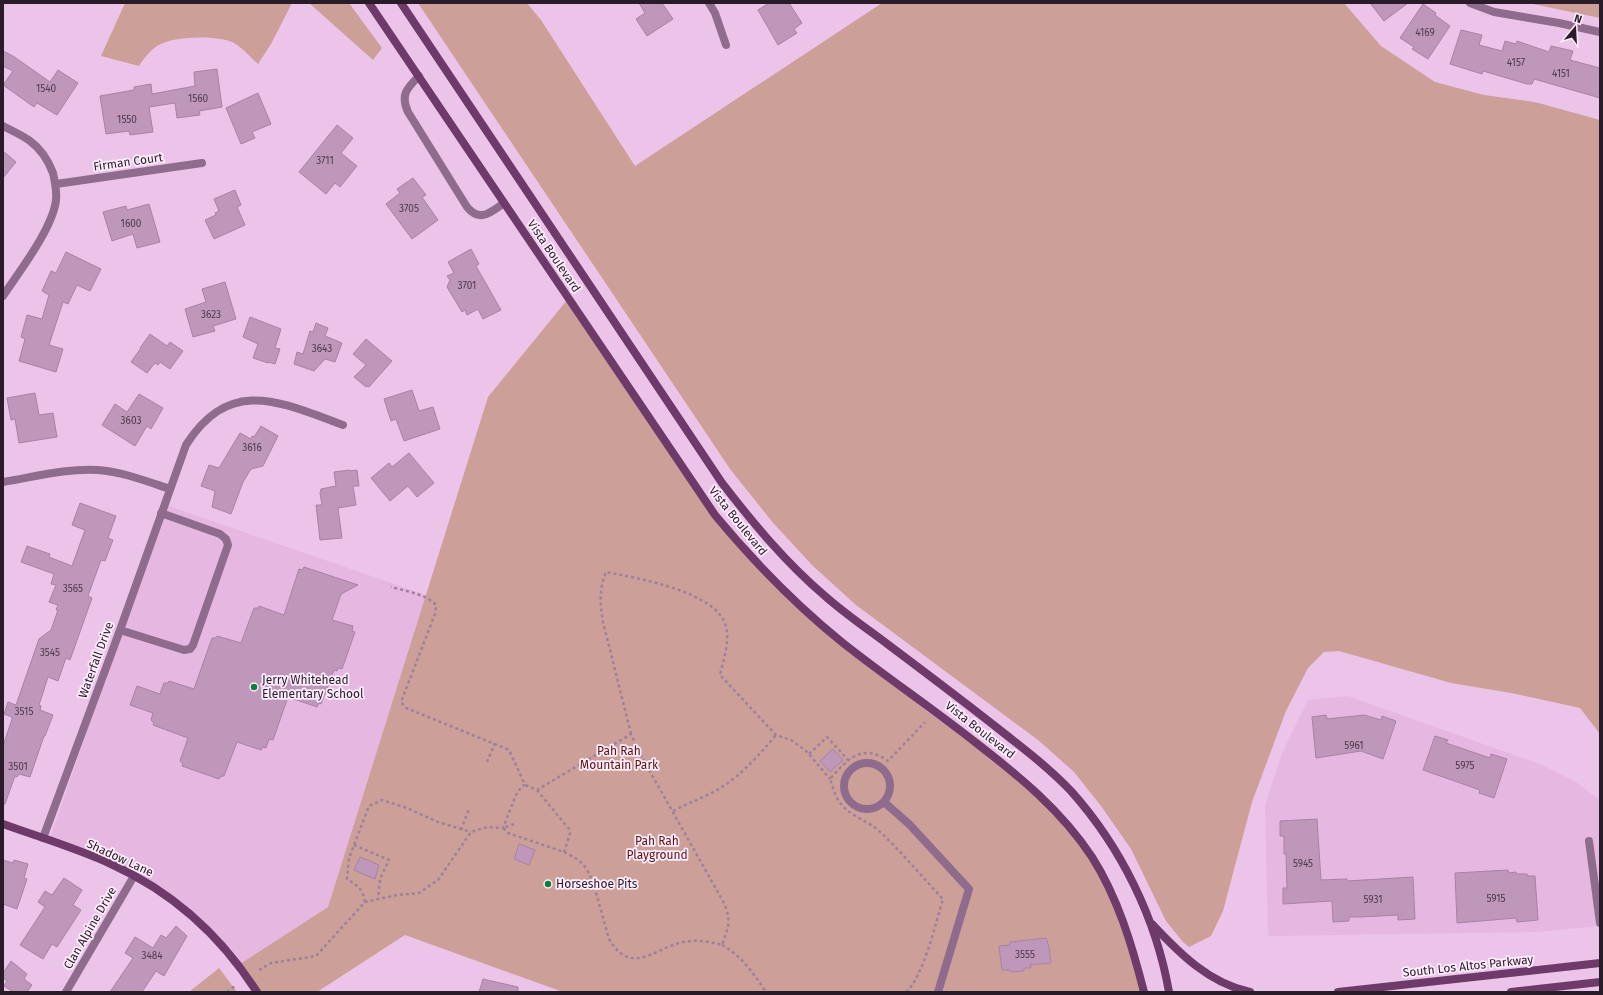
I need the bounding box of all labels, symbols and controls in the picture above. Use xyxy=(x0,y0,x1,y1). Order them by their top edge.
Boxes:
north arrow xyxy=(1555,8,1595,48)
text: N xyxy=(1572,12,1583,26)
house number: 4169 xyxy=(1415,27,1435,39)
house number: 4157 xyxy=(1507,57,1526,69)
house number: 4151 xyxy=(1552,68,1570,80)
house number: 1540 xyxy=(36,83,57,95)
house number: 1560 xyxy=(188,93,209,105)
house number: 1550 xyxy=(117,114,137,126)
street label: Firman Court xyxy=(92,150,164,174)
house number: 3711 xyxy=(316,155,334,167)
house number: 3705 xyxy=(399,203,419,215)
street label: Vista Boulevard xyxy=(525,217,583,295)
house number: 1600 xyxy=(121,218,142,230)
house number: 3701 xyxy=(458,280,476,292)
house number: 3623 xyxy=(201,309,221,321)
house number: 3643 xyxy=(312,343,332,355)
house number: 3603 xyxy=(121,415,141,427)
house number: 3616 xyxy=(242,442,262,454)
street label: Vista Boulevard xyxy=(706,484,770,558)
house number: 3565 xyxy=(63,583,83,595)
street label: Waterfall Drive xyxy=(76,620,116,700)
house number: 3545 xyxy=(40,647,60,659)
place label: Jerry Whitehead Elementary School xyxy=(262,673,364,701)
marker: Jerry Whitehead Elementary School xyxy=(249,682,259,692)
street label: Vista Boulevard xyxy=(942,698,1018,762)
house number: 3515 xyxy=(15,706,33,718)
house number: 5961 xyxy=(1344,740,1364,752)
park label: Pah Rah Mountain Park xyxy=(580,744,659,772)
house number: 5975 xyxy=(1455,760,1475,772)
house number: 3501 xyxy=(8,761,28,773)
park label: Pah Rah Playground xyxy=(626,834,688,862)
street label: Shadow Lane xyxy=(84,836,156,880)
house number: 5945 xyxy=(1293,858,1313,870)
place label: Horseshoe Pits xyxy=(556,877,638,891)
marker: Horseshoe Pits xyxy=(543,879,553,889)
street label: Clan Alpine Drive xyxy=(61,884,119,972)
house number: 5915 xyxy=(1486,893,1506,905)
house number: 5931 xyxy=(1364,894,1382,906)
house number: 3555 xyxy=(1015,949,1035,961)
house number: 3484 xyxy=(141,950,163,962)
street label: South Los Altos Parkway xyxy=(1402,952,1534,980)

